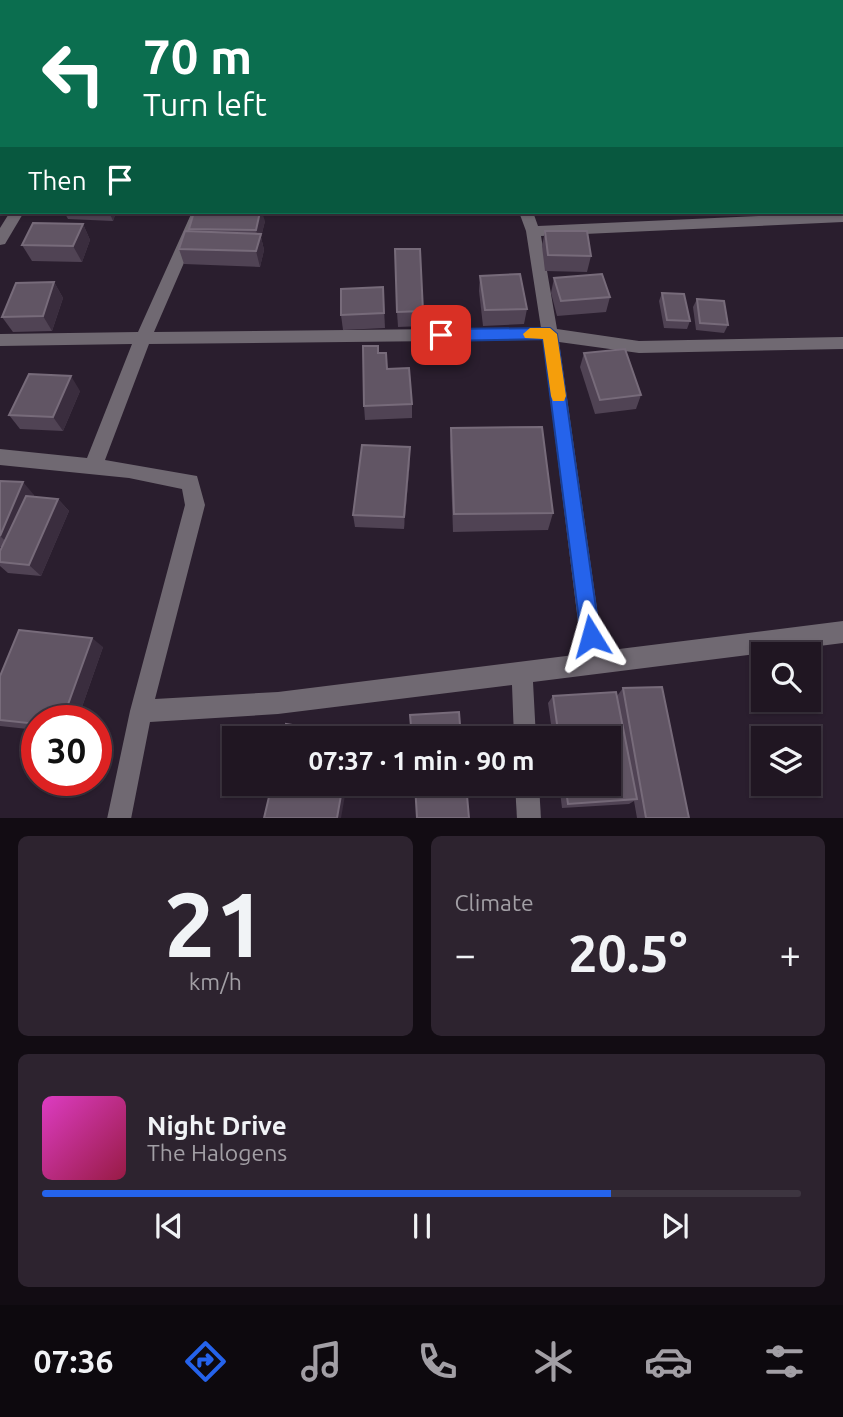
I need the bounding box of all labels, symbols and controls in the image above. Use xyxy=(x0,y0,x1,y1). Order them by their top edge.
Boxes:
icon: left xyxy=(28,28,119,119)
text: 70 m xyxy=(143,28,252,83)
text: Turn left xyxy=(143,86,267,122)
icon: arrive xyxy=(101,161,139,199)
text: Then xyxy=(28,166,87,195)
pin xyxy=(411,305,471,365)
icon: arrive xyxy=(422,316,460,354)
position arrow xyxy=(554,599,628,673)
map controls xyxy=(751,642,821,796)
button: search xyxy=(751,642,821,712)
speed limit sign: 30 xyxy=(21,705,112,796)
button: layers xyxy=(751,726,821,796)
text: 07:37 · 1 min · 90 m xyxy=(308,746,535,775)
text: 21 xyxy=(164,872,267,974)
text: Climate xyxy=(455,890,534,915)
text: 20.5° xyxy=(568,924,687,982)
text: − xyxy=(455,933,476,975)
text: + xyxy=(780,933,801,975)
text: km/h xyxy=(189,969,242,994)
text: Night Drive xyxy=(147,1111,287,1140)
text: The Halogens xyxy=(147,1140,287,1165)
icon: previous xyxy=(150,1207,188,1245)
icon: pause xyxy=(403,1207,441,1245)
icon: next xyxy=(656,1207,694,1245)
icon: directions xyxy=(181,1337,230,1386)
icon: music xyxy=(297,1337,346,1386)
icon: phone xyxy=(413,1337,462,1386)
icon: climate xyxy=(529,1337,578,1386)
icon: car xyxy=(644,1337,693,1386)
icon: filters xyxy=(760,1337,809,1386)
text: 07:36 xyxy=(33,1343,114,1379)

